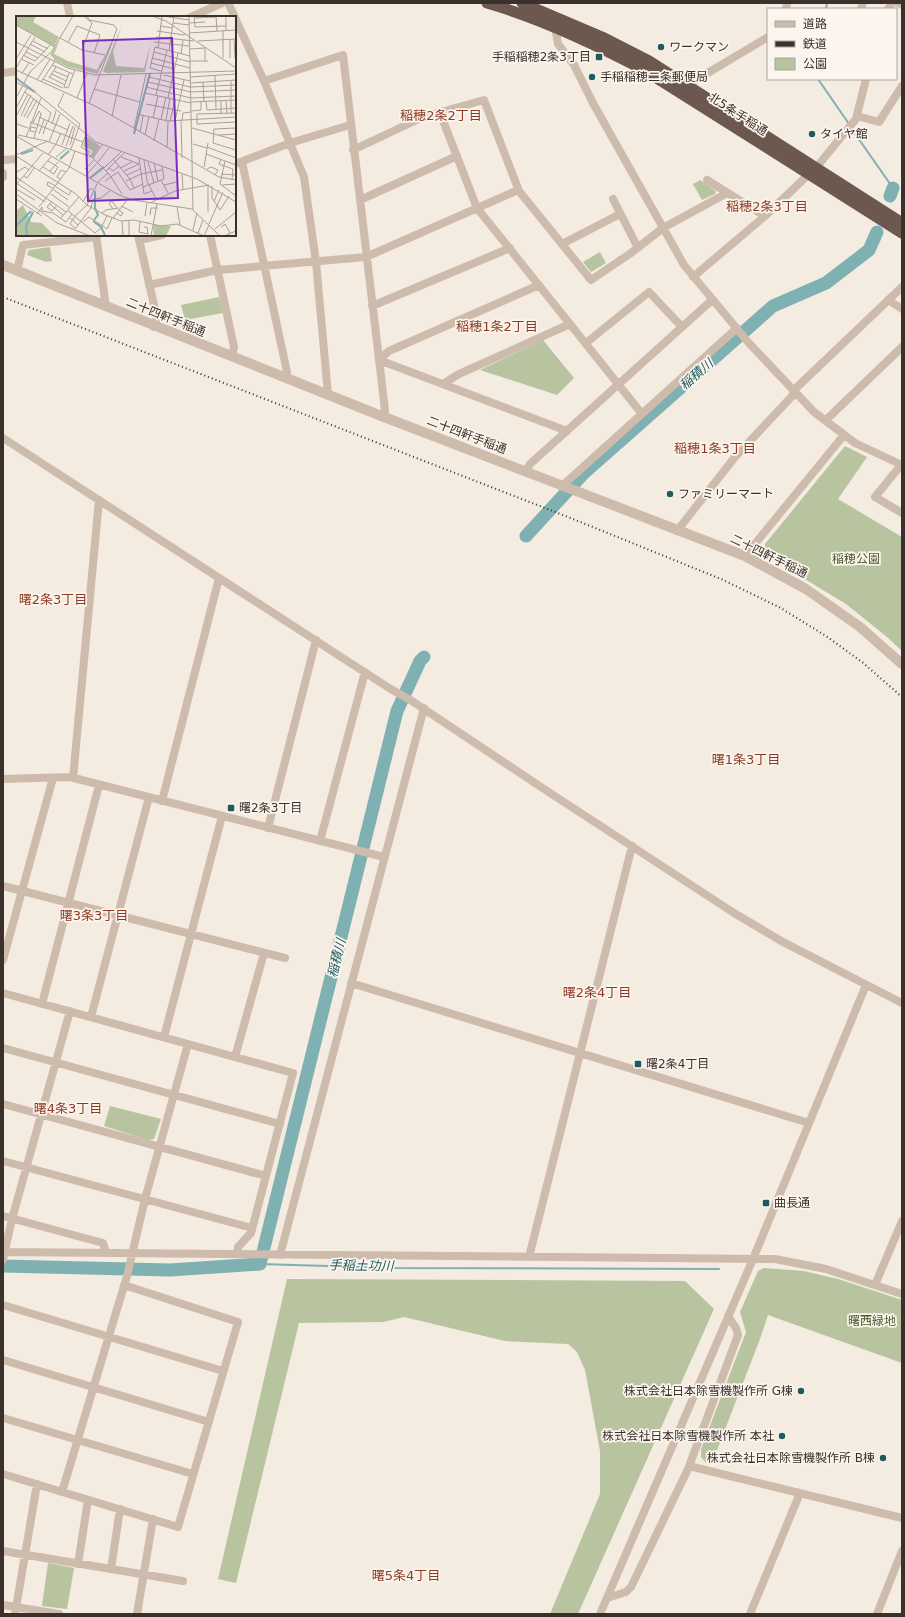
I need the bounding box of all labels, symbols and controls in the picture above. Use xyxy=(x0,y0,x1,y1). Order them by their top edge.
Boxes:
legend xyxy=(767,8,897,80)
inset map xyxy=(16,16,236,236)
text: 道路 xyxy=(803,17,827,31)
text: 鉄道 xyxy=(803,37,827,51)
place label: ワークマン xyxy=(669,40,729,54)
marker: ワークマン xyxy=(656,42,666,52)
place label: 手稲稲穂2条3丁目 xyxy=(492,50,591,64)
marker: 手稲稲穂2条3丁目 xyxy=(594,52,604,62)
text: 公園 xyxy=(803,57,827,71)
place label: 手稲稲穂二条郵便局 xyxy=(600,70,708,84)
marker: 手稲稲穂二条郵便局 xyxy=(587,72,597,82)
street label: 北5条手稲通 xyxy=(706,90,770,138)
district label: 稲穂2条2丁目 xyxy=(400,108,482,123)
place label: タイヤ館 xyxy=(820,127,868,141)
marker: タイヤ館 xyxy=(807,129,817,139)
district label: 稲穂2条3丁目 xyxy=(726,199,808,214)
street label: 二十四軒手稲通 xyxy=(124,295,208,339)
district label: 稲穂1条2丁目 xyxy=(456,319,538,334)
water label: 稲積川 xyxy=(677,355,717,393)
street label: 二十四軒手稲通 xyxy=(425,413,509,457)
district label: 稲穂1条3丁目 xyxy=(674,441,756,456)
place label: ファミリーマート xyxy=(678,487,774,501)
marker: ファミリーマート xyxy=(665,489,675,499)
street label: 二十四軒手稲通 xyxy=(728,531,810,581)
park label: 稲穂公園 xyxy=(832,552,880,566)
district label: 曙2条3丁目 xyxy=(19,592,87,607)
district label: 曙1条3丁目 xyxy=(712,752,780,767)
place label: 曙2条3丁目 xyxy=(239,801,302,815)
marker: 曙2条3丁目 xyxy=(226,803,236,813)
district label: 曙3条3丁目 xyxy=(60,908,128,923)
water label: 稲積川 xyxy=(324,935,349,979)
district label: 曙2条4丁目 xyxy=(563,985,631,1000)
place label: 曙2条4丁目 xyxy=(646,1057,709,1071)
marker: 曙2条4丁目 xyxy=(633,1059,643,1069)
district label: 曙4条3丁目 xyxy=(34,1101,102,1116)
place label: 曲長通 xyxy=(774,1196,810,1210)
marker: 曲長通 xyxy=(761,1198,771,1208)
water label: 手稲土功川 xyxy=(328,1257,396,1274)
park label: 曙西緑地 xyxy=(848,1314,896,1328)
place label: 株式会社日本除雪機製作所 G棟 xyxy=(624,1384,793,1398)
marker: 株式会社日本除雪機製作所 G棟 xyxy=(796,1386,806,1396)
place label: 株式会社日本除雪機製作所 本社 xyxy=(602,1429,774,1443)
marker: 株式会社日本除雪機製作所 本社 xyxy=(777,1431,787,1441)
place label: 株式会社日本除雪機製作所 B棟 xyxy=(707,1451,875,1465)
marker: 株式会社日本除雪機製作所 B棟 xyxy=(878,1453,888,1463)
district label: 曙5条4丁目 xyxy=(372,1568,440,1583)

